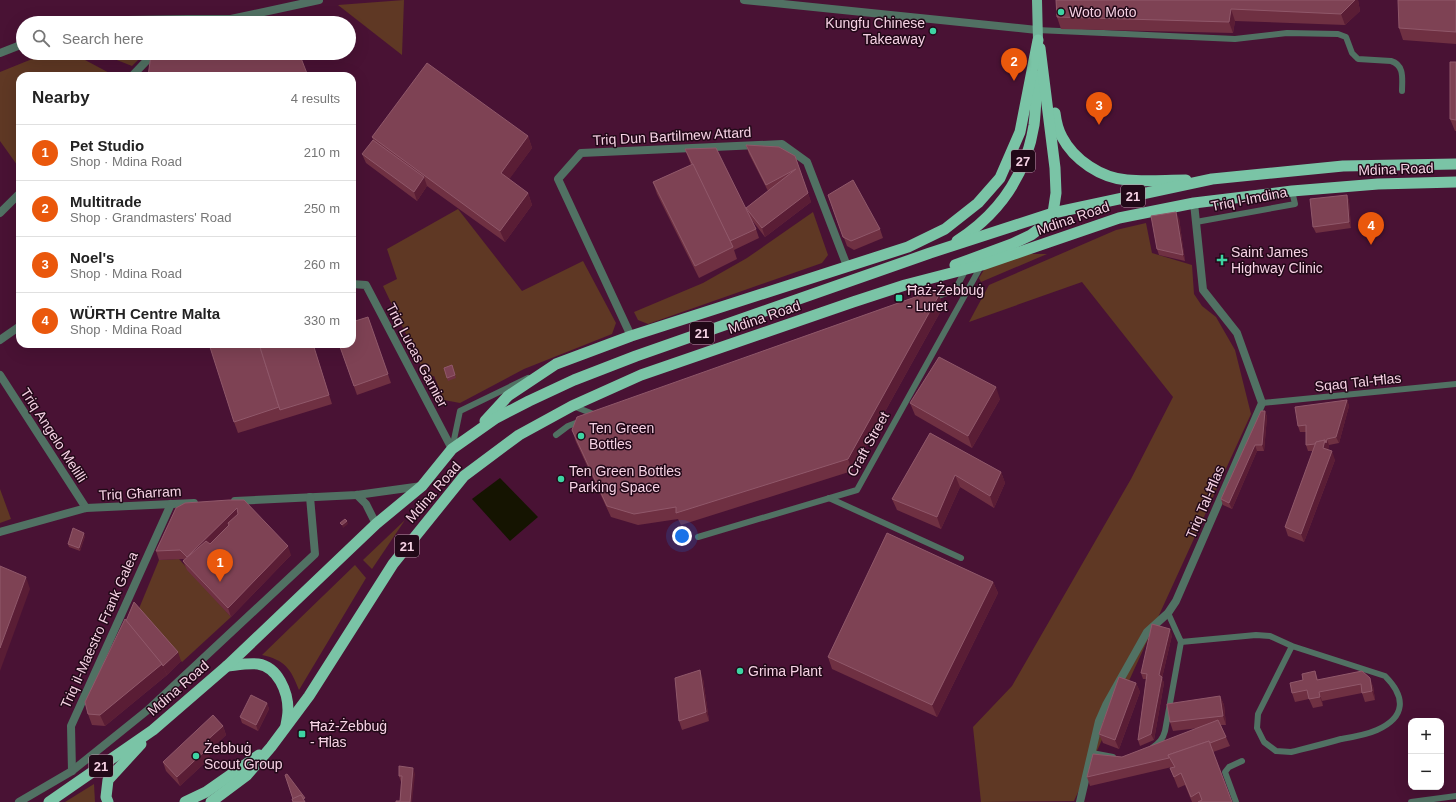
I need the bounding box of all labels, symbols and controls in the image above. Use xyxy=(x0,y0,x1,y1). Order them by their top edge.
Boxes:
place label: Woto Moto xyxy=(1069,4,1137,20)
marker: Woto Moto xyxy=(1056,7,1066,17)
place label: Kungfu Chinese Takeaway xyxy=(825,15,925,47)
search box xyxy=(16,16,356,60)
marker: Kungfu Chinese Takeaway xyxy=(928,26,938,36)
icon: search xyxy=(30,27,52,49)
text: Search here xyxy=(62,30,144,47)
pin: 2 xyxy=(1001,48,1027,81)
text: Nearby xyxy=(32,88,90,107)
text: 4 results xyxy=(291,91,340,106)
pin: 3 xyxy=(1086,92,1112,125)
street label: Triq Dun Bartilmew Attard xyxy=(592,124,752,148)
text: Pet Studio xyxy=(70,137,144,154)
text: 1 xyxy=(41,145,49,160)
text: 210 m xyxy=(304,145,340,160)
road number: 27 xyxy=(1011,150,1035,172)
text: Shop · Mdina Road xyxy=(70,154,182,169)
street label: Mdina Road xyxy=(1358,160,1434,178)
street label: Triq l-Imdina xyxy=(1210,184,1289,214)
road number: 21 xyxy=(1121,185,1145,207)
text: Multitrade xyxy=(70,193,142,210)
street label: Mdina Road xyxy=(1035,198,1111,238)
text: 2 xyxy=(41,201,49,216)
text: 250 m xyxy=(304,201,340,216)
text: Shop · Grandmasters' Road xyxy=(70,210,231,225)
pin: 4 xyxy=(1358,212,1384,245)
place label: Saint James Highway Clinic xyxy=(1231,244,1323,276)
text: Noel's xyxy=(70,249,114,266)
marker: Saint James Highway Clinic xyxy=(1216,254,1228,266)
text: 3 xyxy=(41,257,49,272)
text: 260 m xyxy=(304,257,340,272)
text: Shop · Mdina Road xyxy=(70,266,182,281)
place label: Ħaż-Żebbuġ - Luret xyxy=(907,281,984,314)
marker: Ħaż-Żebbuġ - Luret xyxy=(894,293,904,303)
street label: Mdina Road xyxy=(726,297,802,337)
street label: Triq Lucas Garnier xyxy=(383,300,451,410)
text: WÜRTH Centre Malta xyxy=(70,305,220,322)
text: 4 xyxy=(41,313,49,328)
text: 330 m xyxy=(304,313,340,328)
text: Shop · Mdina Road xyxy=(70,322,182,337)
road number: 21 xyxy=(690,322,714,344)
street label: Sqaq Tal-Ħlas xyxy=(1314,370,1402,394)
street label: Triq Angelo Melilli xyxy=(18,385,90,485)
street label: Craft Street xyxy=(844,409,892,479)
place label: Ten Green Bottles xyxy=(589,420,654,452)
marker: Ten Green Bottles xyxy=(576,431,586,441)
street label: Mdina Road xyxy=(402,458,464,526)
place label: Ten Green Bottles Parking Space xyxy=(569,463,681,495)
street label: Triq Tal-Ħlas xyxy=(1182,463,1228,541)
marker: Ten Green Bottles Parking Space xyxy=(556,474,566,484)
street label: Triq Għarram xyxy=(98,483,182,503)
your location xyxy=(672,526,692,546)
road number: 21 xyxy=(395,535,419,557)
street label: Triq il-Maestro Frank Galea xyxy=(57,549,141,711)
pin: 1 xyxy=(207,549,233,582)
street label: Mdina Road xyxy=(144,657,212,719)
place label: Grima Plant xyxy=(748,663,822,679)
marker: Grima Plant xyxy=(735,666,745,676)
place label: Ħaż-Żebbuġ - Ħlas xyxy=(310,717,387,750)
map controls xyxy=(1408,718,1444,790)
button: + xyxy=(1408,718,1444,754)
marker: Ħaż-Żebbuġ - Ħlas xyxy=(297,729,307,739)
place label: Żebbuġ Scout Group xyxy=(204,739,283,772)
marker: Żebbuġ Scout Group xyxy=(191,751,201,761)
button: − xyxy=(1408,754,1444,790)
road number: 21 xyxy=(89,755,113,777)

